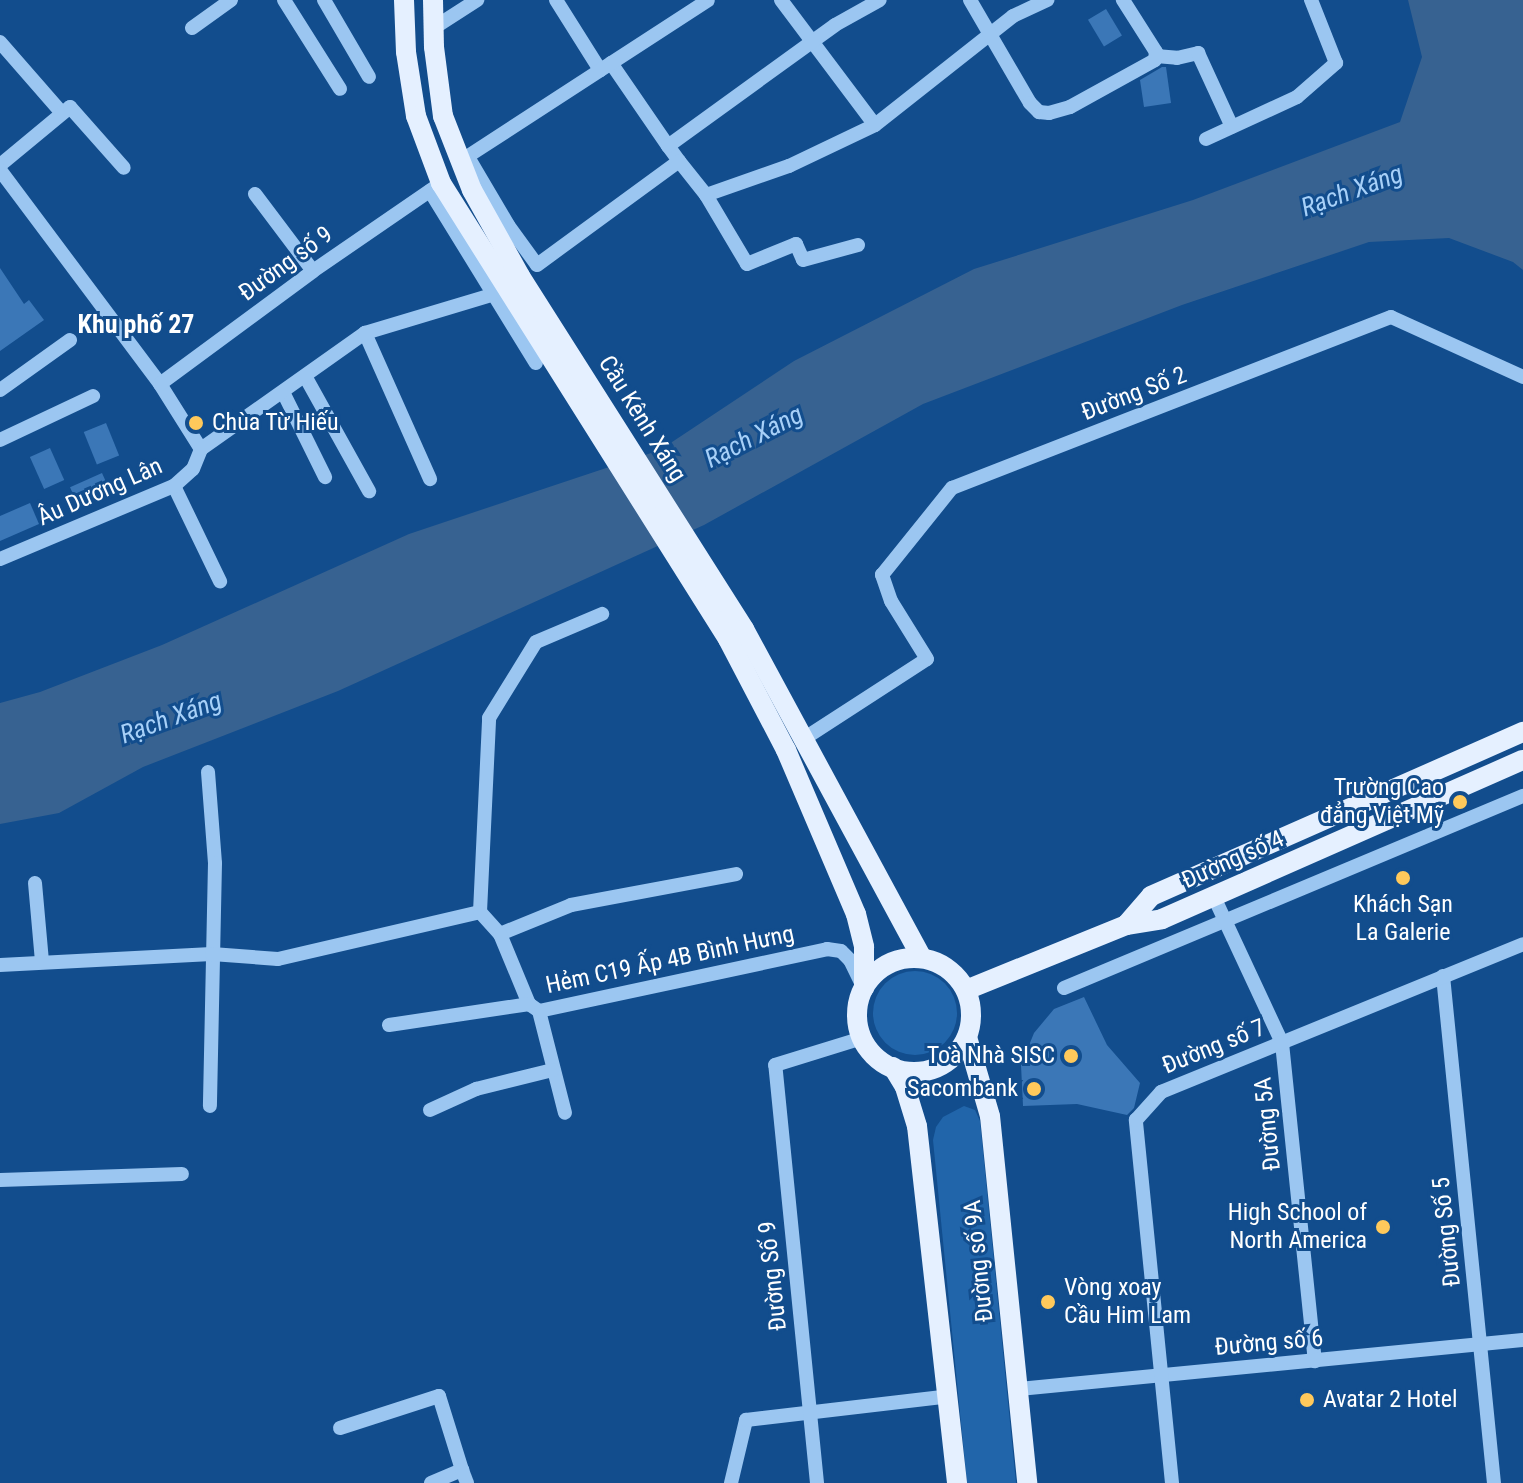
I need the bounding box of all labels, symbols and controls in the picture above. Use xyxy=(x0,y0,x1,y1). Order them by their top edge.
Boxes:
water label: Rạch Xáng xyxy=(1297,158,1407,224)
street label: Đường số 9 xyxy=(234,220,338,308)
district label: Khu phố 27 xyxy=(78,309,194,341)
street label: Cầu Kênh Xáng xyxy=(592,351,692,487)
street label: Đường Số 2 xyxy=(1077,361,1191,427)
water label: Rạch Xáng xyxy=(700,399,808,475)
place label: Chùa Từ Hiếu xyxy=(212,409,339,437)
marker: Chùa Từ Hiếu xyxy=(187,414,205,432)
street label: Âu Dương Lân xyxy=(33,452,167,532)
water label: Rạch Xáng xyxy=(116,685,226,751)
place label: Trường Cao đẳng Việt Mỹ xyxy=(1320,774,1444,830)
marker: Trường Cao đẳng Việt Mỹ xyxy=(1451,793,1469,811)
street label: Đường số 4 xyxy=(1178,825,1288,895)
marker: Khách Sạn La Galerie xyxy=(1394,869,1412,887)
place label: Khách Sạn La Galerie xyxy=(1353,891,1453,947)
street label: Hẻm C19 Ấp 4B Bình Hưng xyxy=(543,920,797,1000)
street label: Đường số 7 xyxy=(1158,1013,1270,1081)
place label: Toà Nhà SISC xyxy=(927,1042,1055,1070)
marker: Toà Nhà SISC xyxy=(1062,1047,1080,1065)
place label: Sacombank xyxy=(907,1075,1018,1103)
street label: Đường 5A xyxy=(1249,1076,1287,1172)
marker: Sacombank xyxy=(1025,1080,1043,1098)
street label: Đường Số 5 xyxy=(1427,1176,1467,1288)
street label: Đường số 9A xyxy=(958,1199,1000,1323)
place label: High School of North America xyxy=(1228,1199,1367,1255)
marker: High School of North America xyxy=(1374,1218,1392,1236)
street label: Đường Số 9 xyxy=(753,1220,793,1332)
place label: Vòng xoay Cầu Him Lam xyxy=(1064,1274,1191,1330)
marker: Vòng xoay Cầu Him Lam xyxy=(1039,1293,1057,1311)
street label: Đường số 6 xyxy=(1214,1324,1324,1362)
place label: Avatar 2 Hotel xyxy=(1323,1386,1457,1414)
marker: Avatar 2 Hotel xyxy=(1298,1391,1316,1409)

